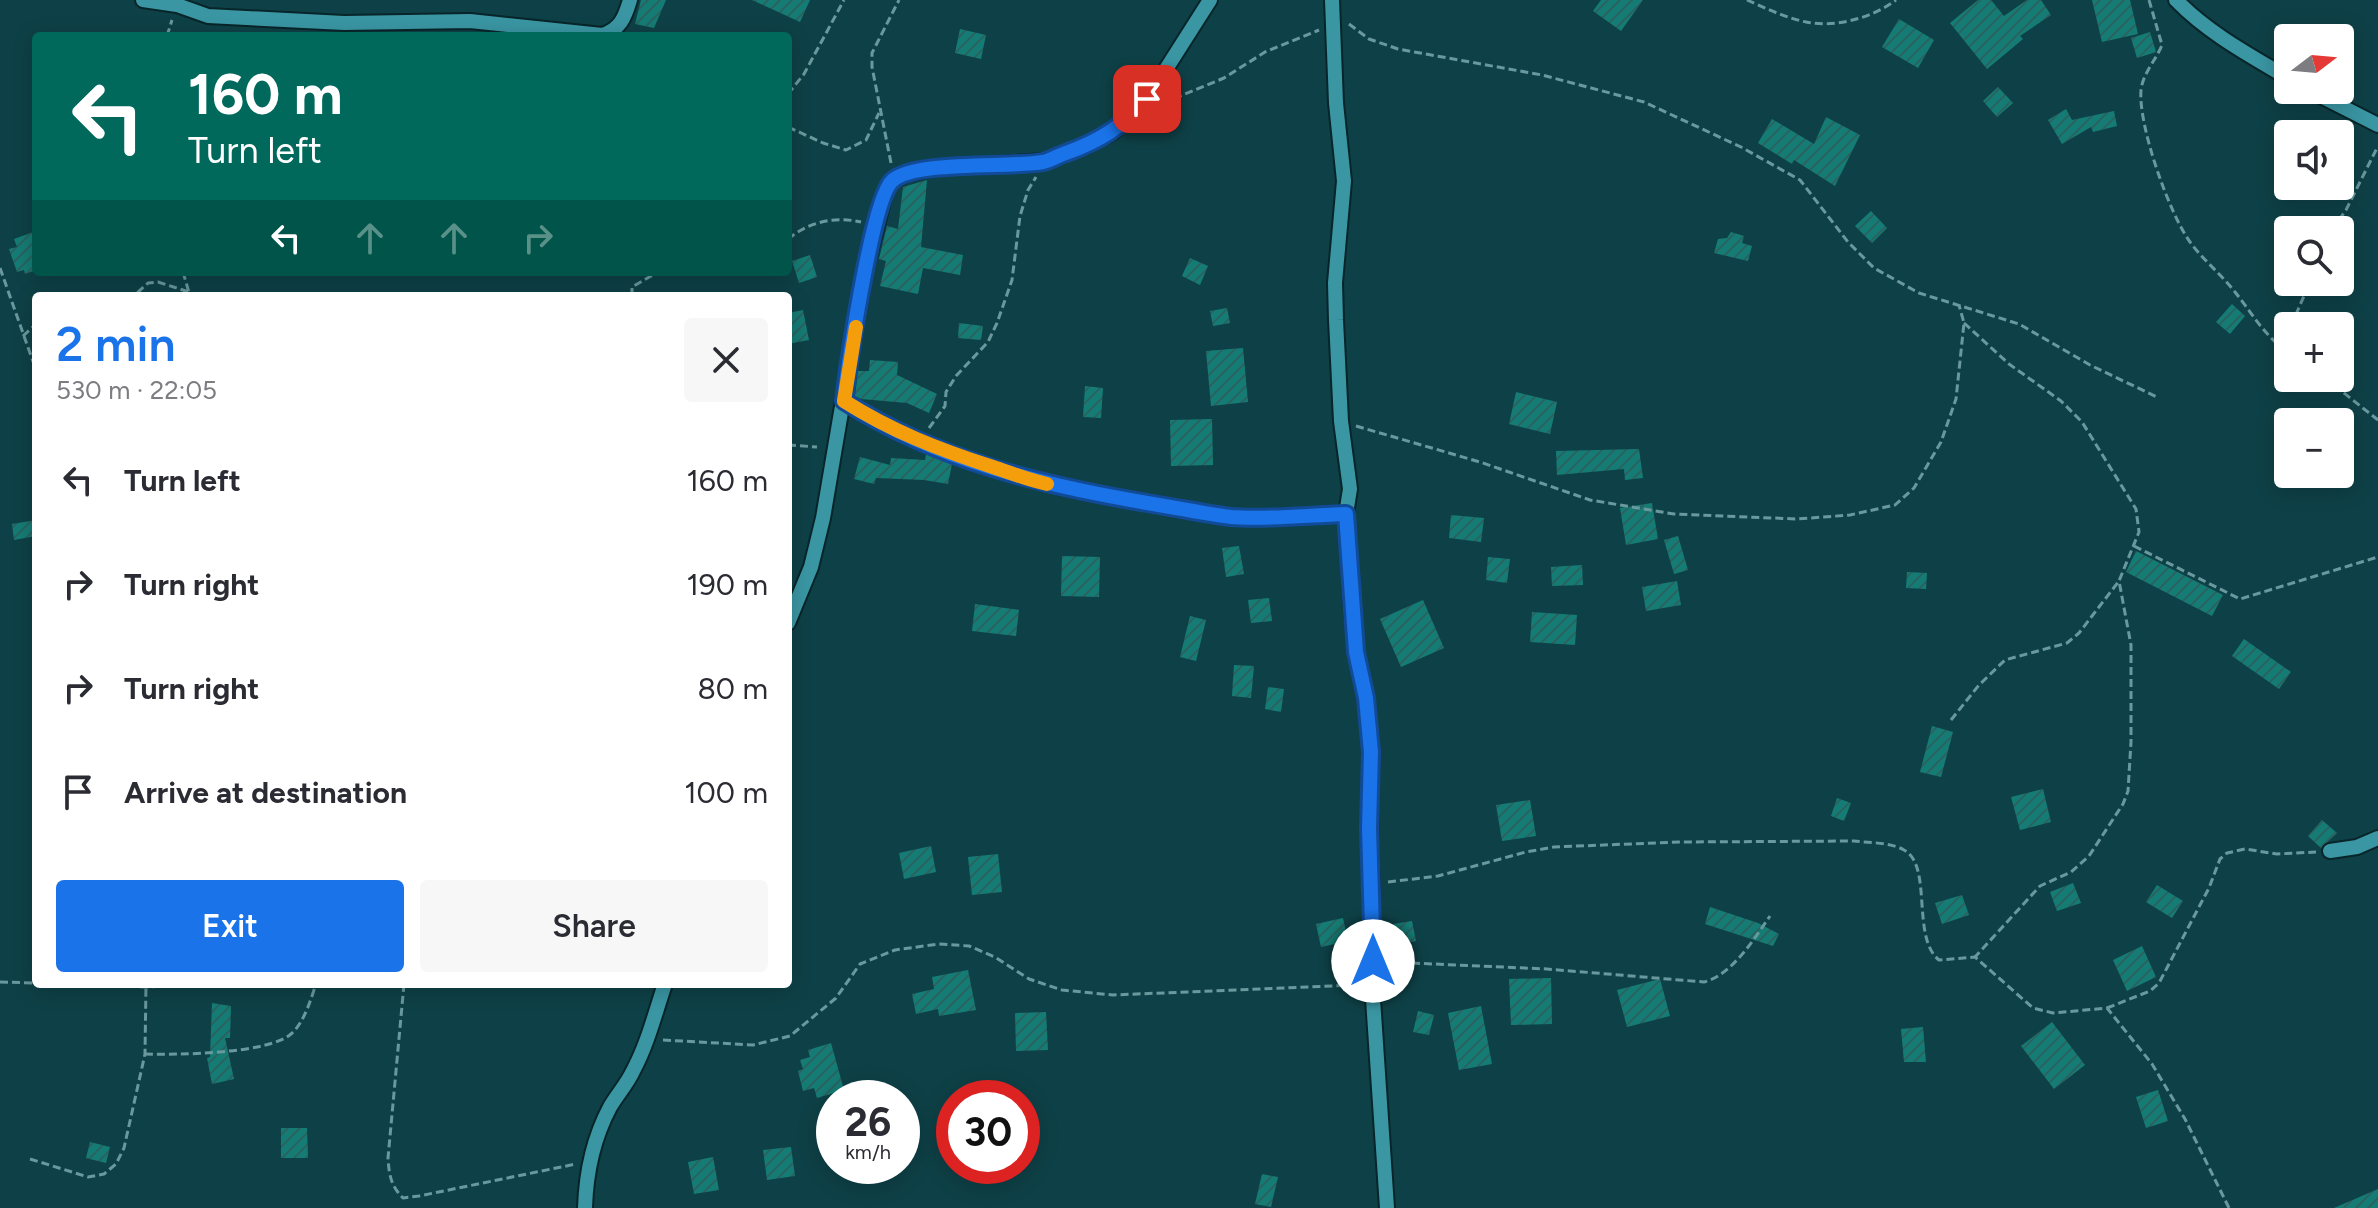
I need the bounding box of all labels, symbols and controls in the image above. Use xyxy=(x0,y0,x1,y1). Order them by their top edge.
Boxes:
north arrow xyxy=(2274,24,2354,104)
map controls xyxy=(2274,24,2354,488)
text: 160 m xyxy=(188,61,343,128)
icon: left xyxy=(56,64,160,168)
pin xyxy=(1113,65,1181,133)
icon: arrive xyxy=(1125,77,1169,121)
button: sound xyxy=(2274,120,2354,200)
text: Turn left xyxy=(188,129,322,172)
icon: left xyxy=(264,216,308,260)
icon: ahead xyxy=(348,216,392,260)
icon: ahead xyxy=(432,216,476,260)
icon: right xyxy=(516,216,560,260)
button: search xyxy=(2274,216,2354,296)
button: + xyxy=(2274,312,2354,392)
text: 2 min xyxy=(56,315,176,373)
button: close xyxy=(684,318,768,402)
text: 530 m · 22:05 xyxy=(56,374,217,406)
button: − xyxy=(2274,408,2354,488)
icon: left xyxy=(56,458,100,502)
text: Turn left xyxy=(124,462,241,499)
text: 160 m xyxy=(686,462,768,499)
icon: right xyxy=(56,562,100,606)
text: Turn right xyxy=(124,566,259,603)
text: 190 m xyxy=(686,566,768,603)
icon: right xyxy=(56,666,100,710)
text: Turn right xyxy=(124,670,259,707)
text: 80 m xyxy=(697,670,768,707)
icon: arrive xyxy=(56,770,100,814)
text: Arrive at destination xyxy=(124,774,407,811)
text: 100 m xyxy=(684,774,768,811)
button: Exit xyxy=(56,880,404,972)
button: Share xyxy=(420,880,768,972)
position arrow xyxy=(1331,919,1415,1003)
speed limit sign: 30 xyxy=(936,1080,1040,1184)
text: 26 xyxy=(845,1098,891,1146)
text: km/h xyxy=(845,1140,891,1164)

